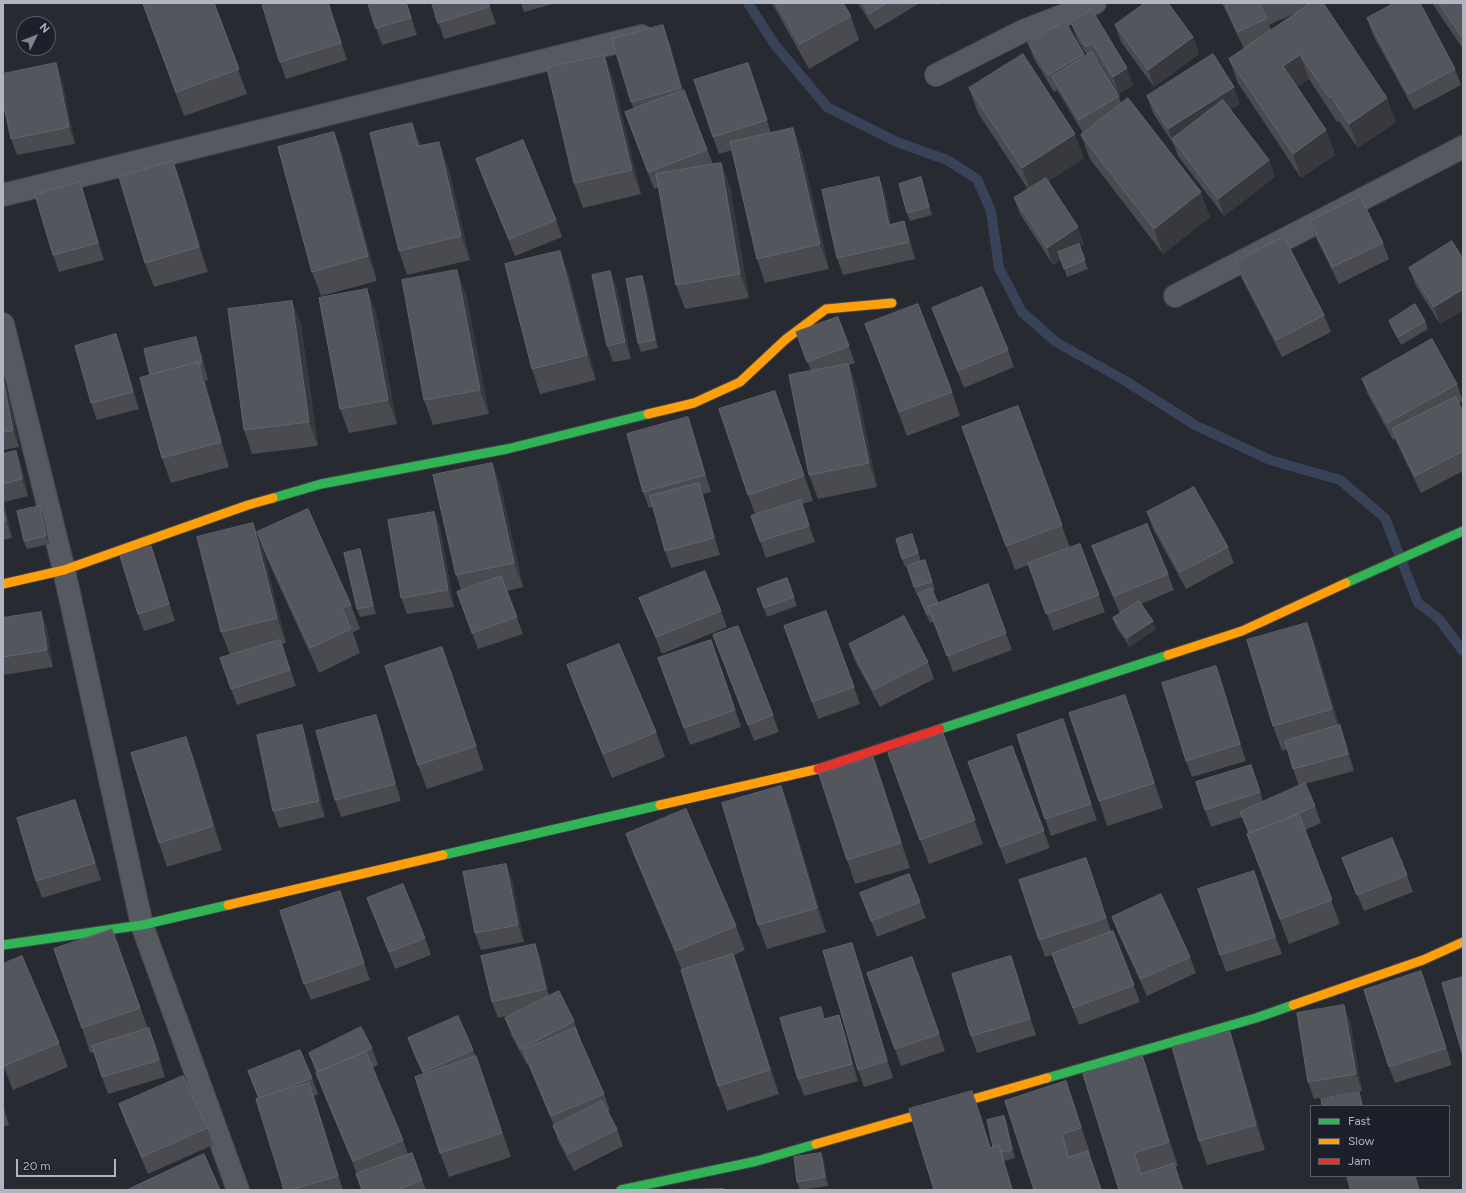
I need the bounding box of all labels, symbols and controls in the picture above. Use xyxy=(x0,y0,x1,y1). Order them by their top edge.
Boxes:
north arrow xyxy=(16,16,56,56)
text: N xyxy=(37,21,52,36)
legend xyxy=(1310,1105,1450,1177)
text: Fast xyxy=(1348,1114,1371,1128)
text: Slow xyxy=(1348,1134,1374,1148)
scale bar xyxy=(18,1151,118,1177)
text: Jam xyxy=(1348,1154,1371,1168)
text: 20 m xyxy=(23,1159,51,1173)

